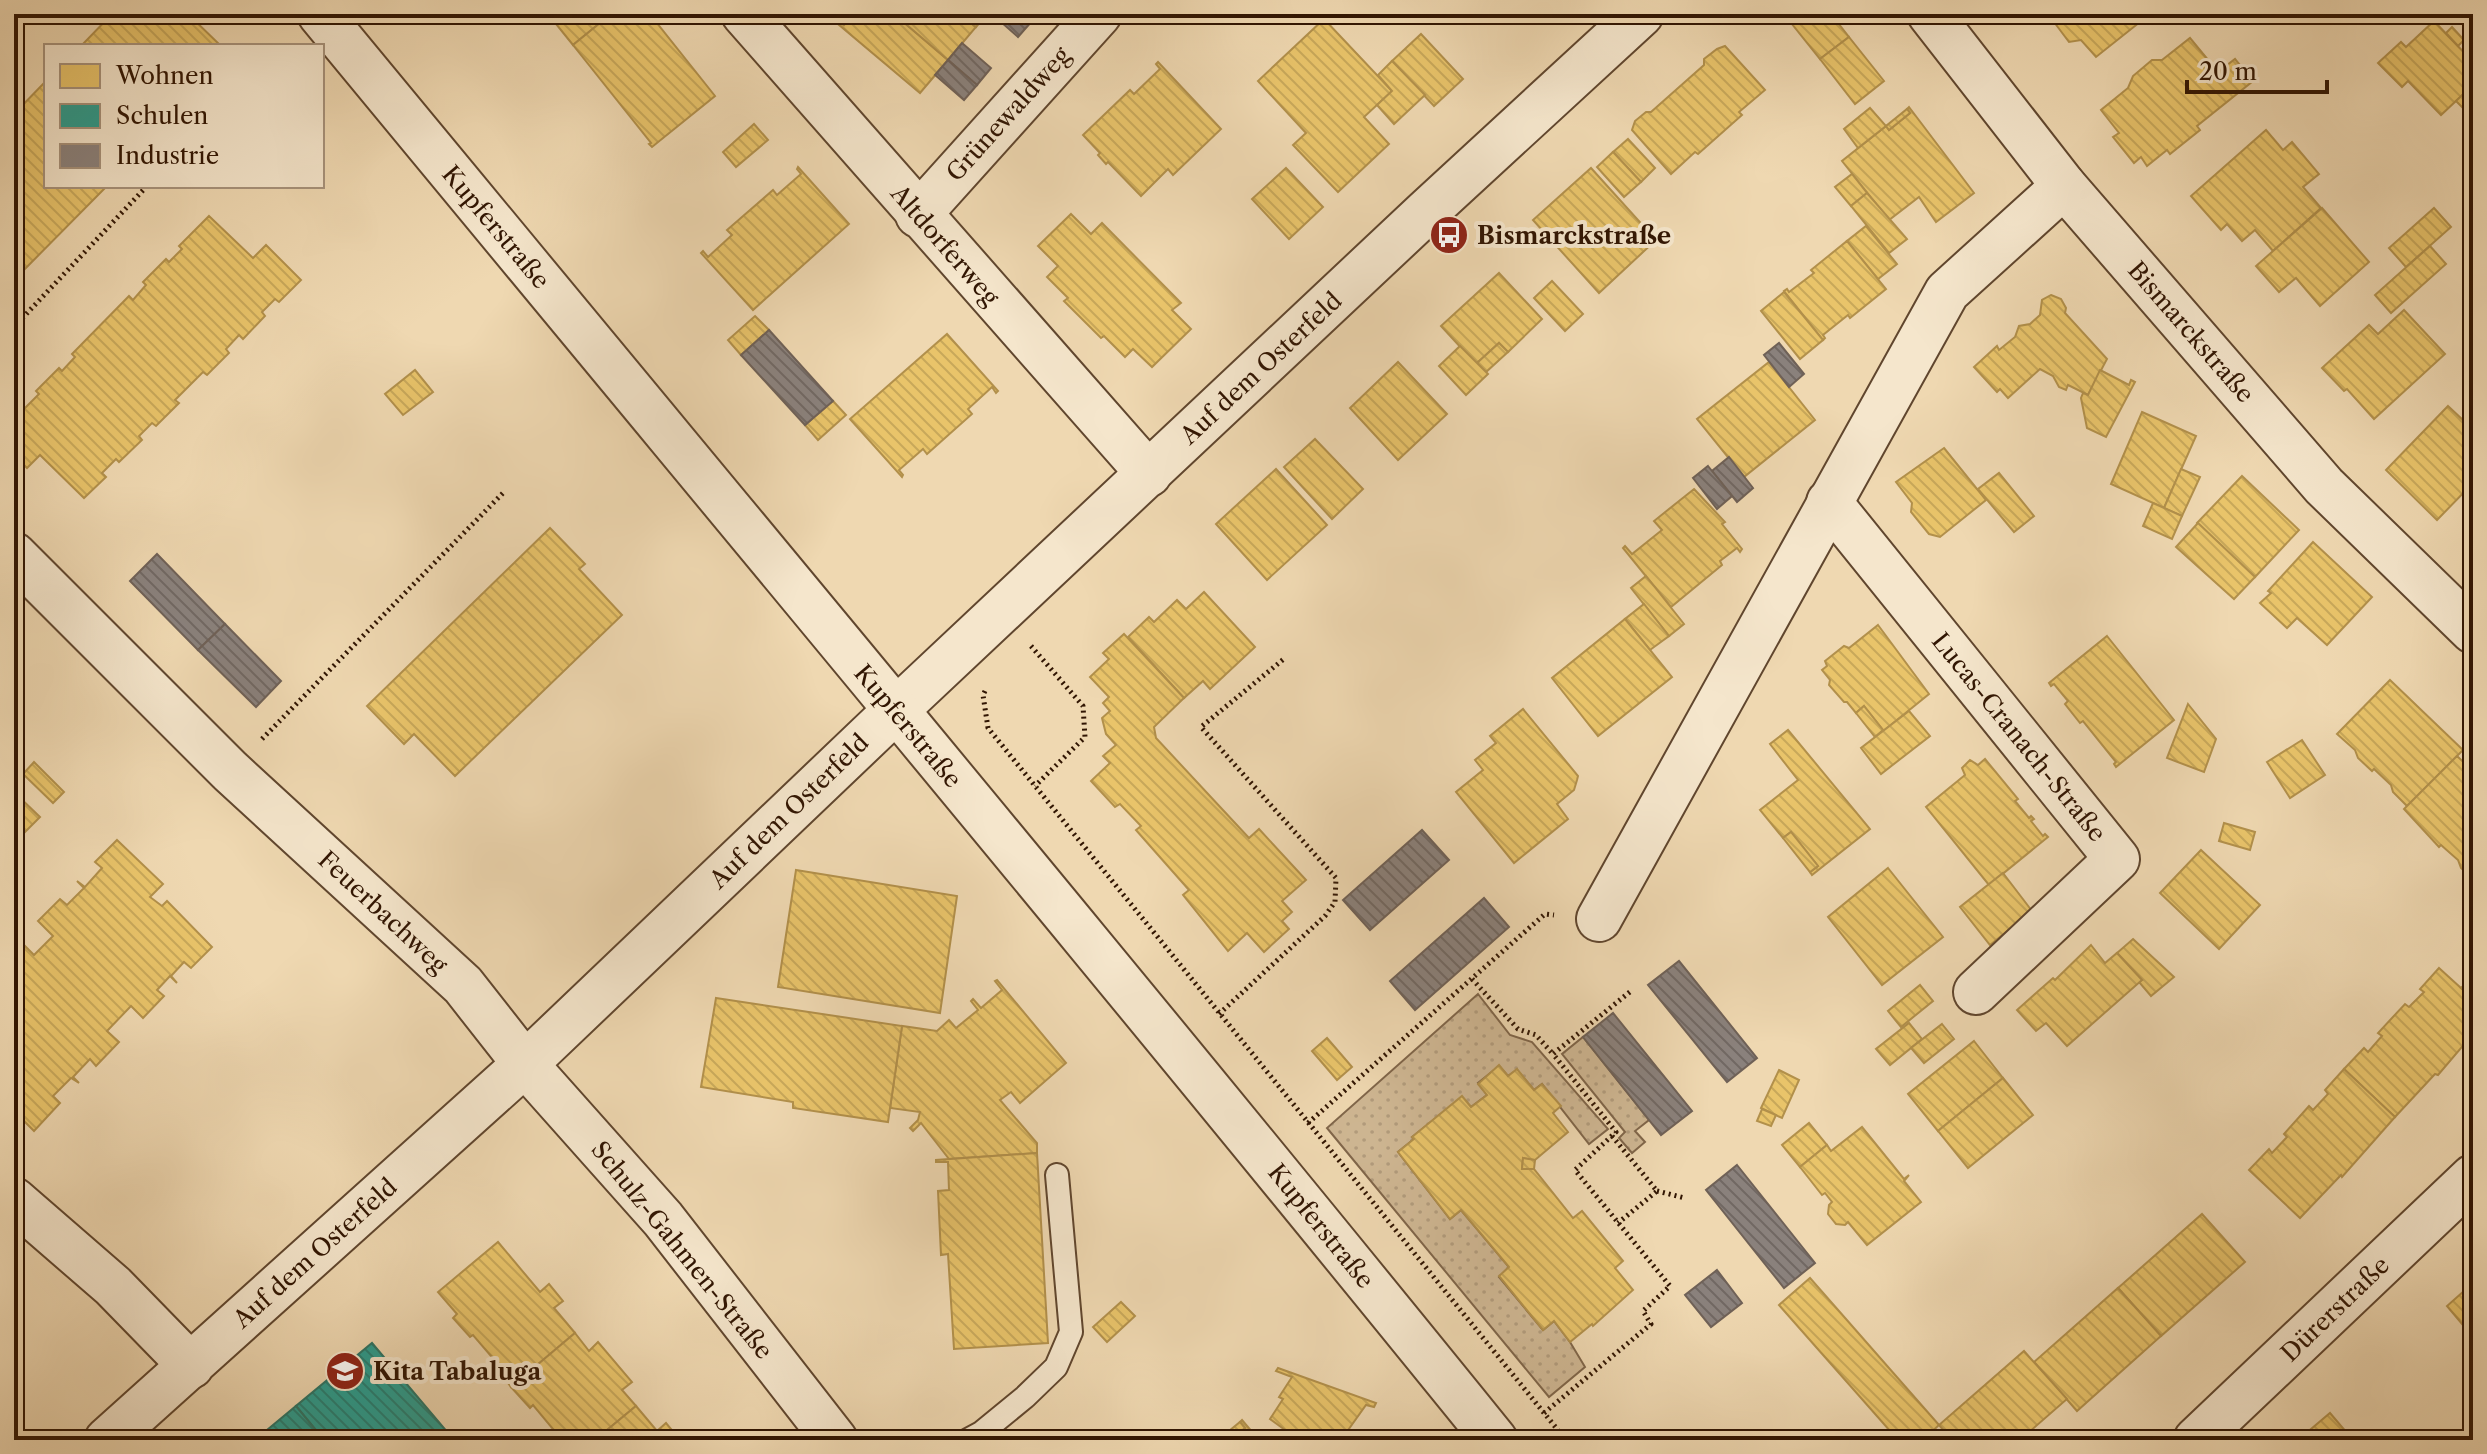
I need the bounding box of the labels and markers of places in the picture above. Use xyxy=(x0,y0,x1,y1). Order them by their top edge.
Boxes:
bus stop icon: Bismarckstraße xyxy=(1428,214,1470,256)
place label: Bismarckstraße xyxy=(1477,221,1671,250)
school or university icon: Kita Tabaluga xyxy=(324,1350,366,1392)
place label: Kita Tabaluga xyxy=(373,1357,542,1386)

